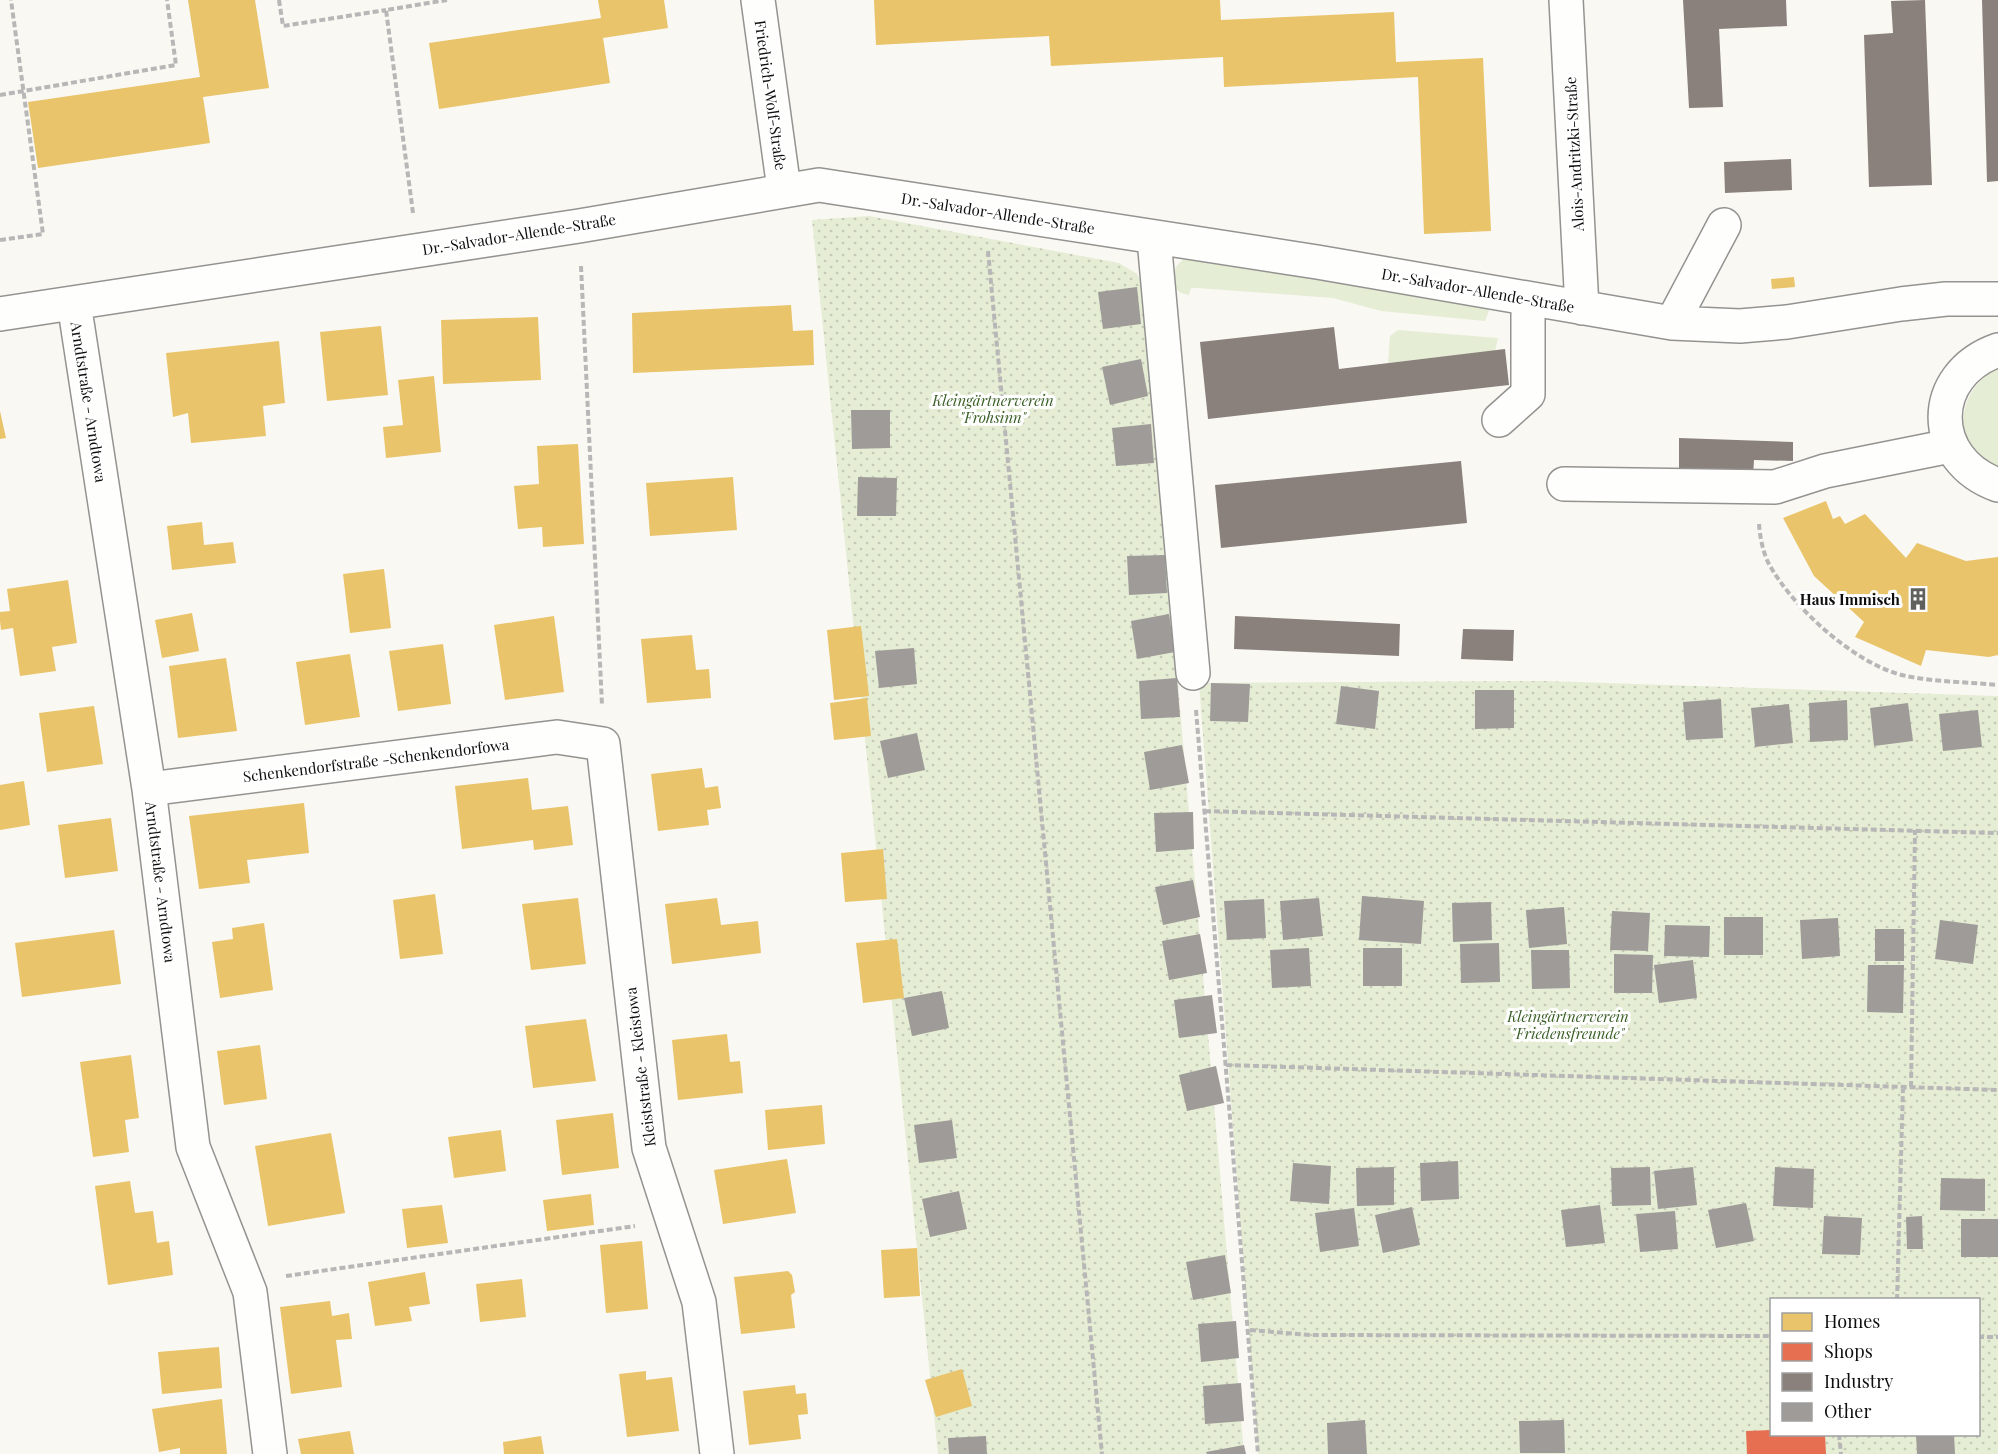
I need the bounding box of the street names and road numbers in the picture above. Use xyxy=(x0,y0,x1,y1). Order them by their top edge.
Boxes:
street label: Friedrich-Wolf-Straße xyxy=(751,19,791,171)
street label: Alois-Andritzki-Straße xyxy=(1560,76,1588,233)
street label: Dr.-Salvador-Allende-Straße xyxy=(900,188,1096,238)
street label: Dr.-Salvador-Allende-Straße xyxy=(421,209,617,259)
street label: Dr.-Salvador-Allende-Straße xyxy=(1380,263,1576,317)
street label: Arndtstraße - Arndtowa xyxy=(66,319,112,484)
street label: Schenkendorfstraße -Schenkendorfowa xyxy=(242,734,511,786)
street label: Arndtstraße - Arndtowa xyxy=(141,799,181,964)
street label: Kleiststraße - Kleistowa xyxy=(620,986,660,1148)

